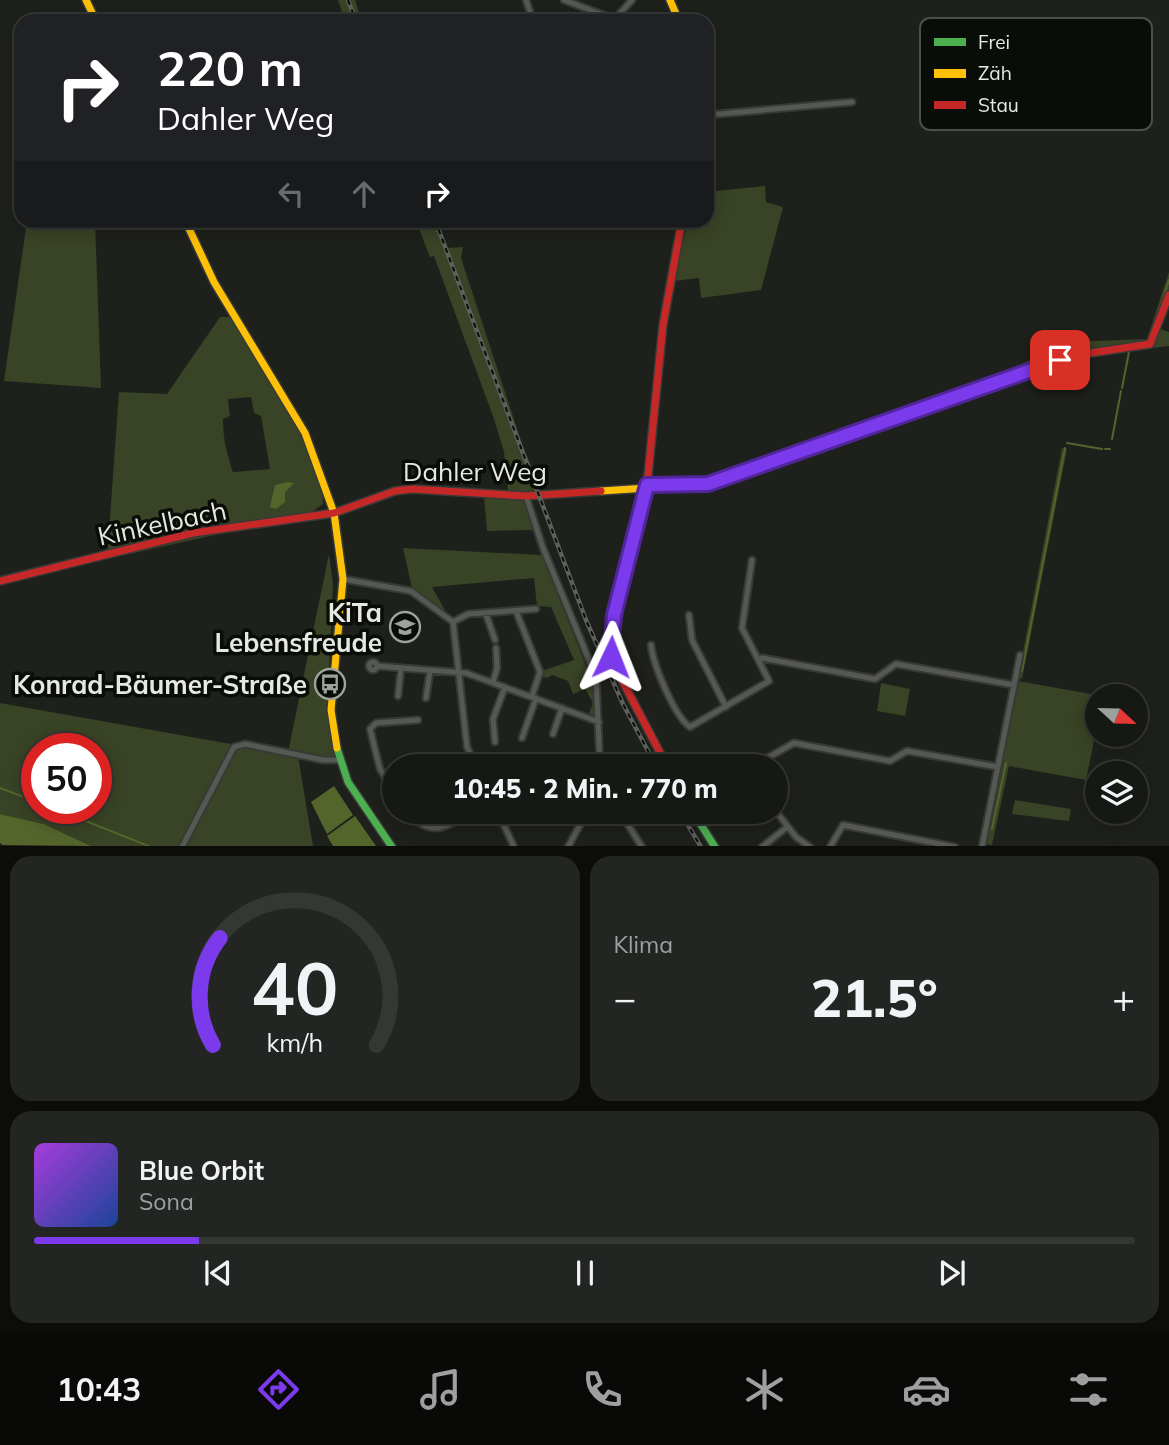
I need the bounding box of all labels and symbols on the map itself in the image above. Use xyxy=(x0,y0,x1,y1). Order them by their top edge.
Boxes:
legend xyxy=(920,18,1152,130)
text: Frei xyxy=(978,30,1010,54)
text: Zäh xyxy=(978,61,1012,85)
text: Stau xyxy=(978,93,1019,117)
pin xyxy=(1030,330,1090,390)
street label: Dahler Weg xyxy=(403,455,547,488)
street label: Kinkelbach xyxy=(95,493,229,553)
place label: KiTa Lebensfreude xyxy=(215,596,382,659)
school or university icon: KiTa Lebensfreude xyxy=(388,610,422,644)
position arrow xyxy=(574,620,648,694)
bus stop icon: Konrad-Bäumer-Straße xyxy=(313,667,347,701)
place label: Konrad-Bäumer-Straße xyxy=(13,668,307,701)
north arrow xyxy=(1085,684,1148,747)
speed limit sign: 50 xyxy=(21,733,112,824)

